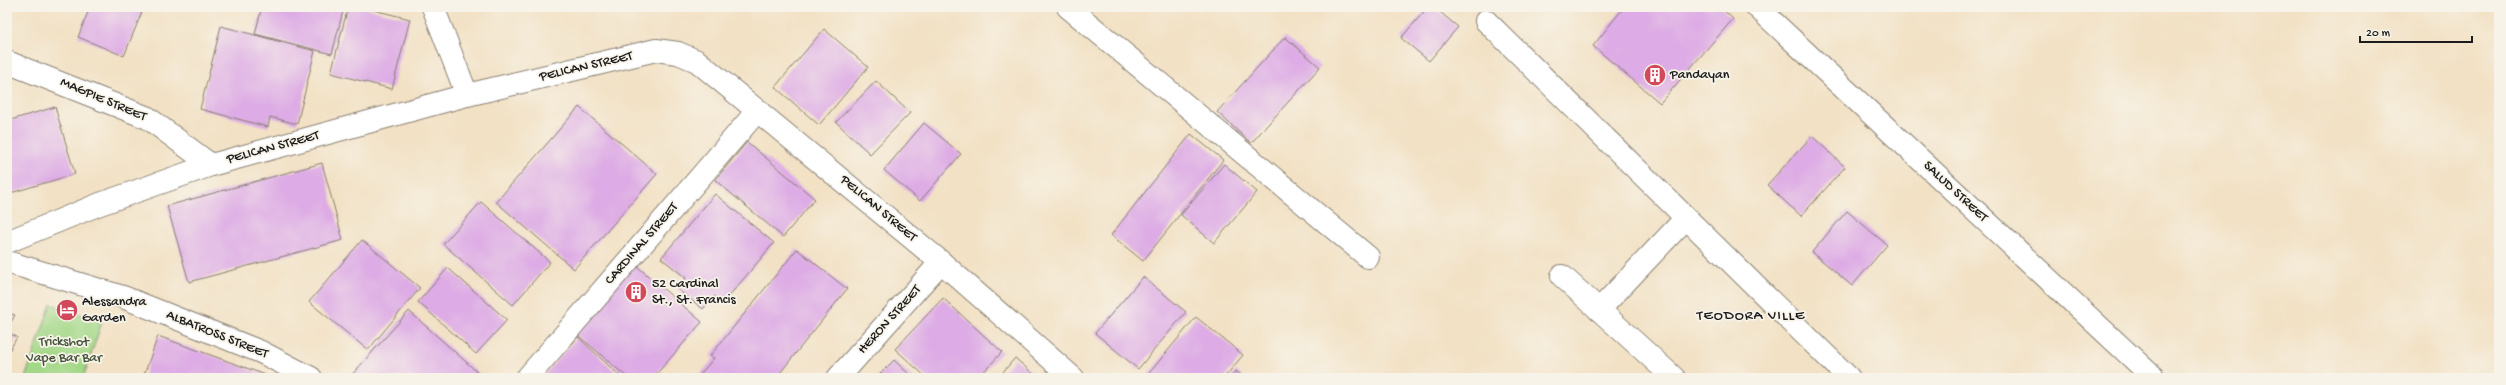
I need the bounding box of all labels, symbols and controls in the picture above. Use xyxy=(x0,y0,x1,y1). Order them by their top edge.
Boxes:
scale bar xyxy=(2360,18,2472,44)
text: 20 m xyxy=(2366,27,2391,41)
street label: PELICAN STREET xyxy=(537,48,635,86)
building icon: Pandayan xyxy=(1642,62,1668,88)
place label: Pandayan xyxy=(1669,67,1730,84)
street label: MAGPIE STREET xyxy=(57,74,149,126)
street label: PELICAN STREET xyxy=(224,127,322,169)
street label: SALUD STREET xyxy=(1919,158,1991,227)
street label: PELICAN STREET xyxy=(835,171,920,247)
street label: CARDINAL STREET xyxy=(602,199,683,289)
place label: 52 Cardinal St., St. Francis xyxy=(652,276,737,309)
building icon: 52 Cardinal St., St. Francis xyxy=(623,279,649,305)
street label: HERON STREET xyxy=(855,282,926,358)
place label: Alessandra Garden xyxy=(82,294,147,327)
hotel icon: Alessandra Garden xyxy=(54,297,80,323)
street label: ALBATROSS STREET xyxy=(164,307,271,363)
district label: TEODORA VILLE xyxy=(1696,307,1805,325)
park label: Trickshot Vape Bar Bar xyxy=(25,334,103,367)

